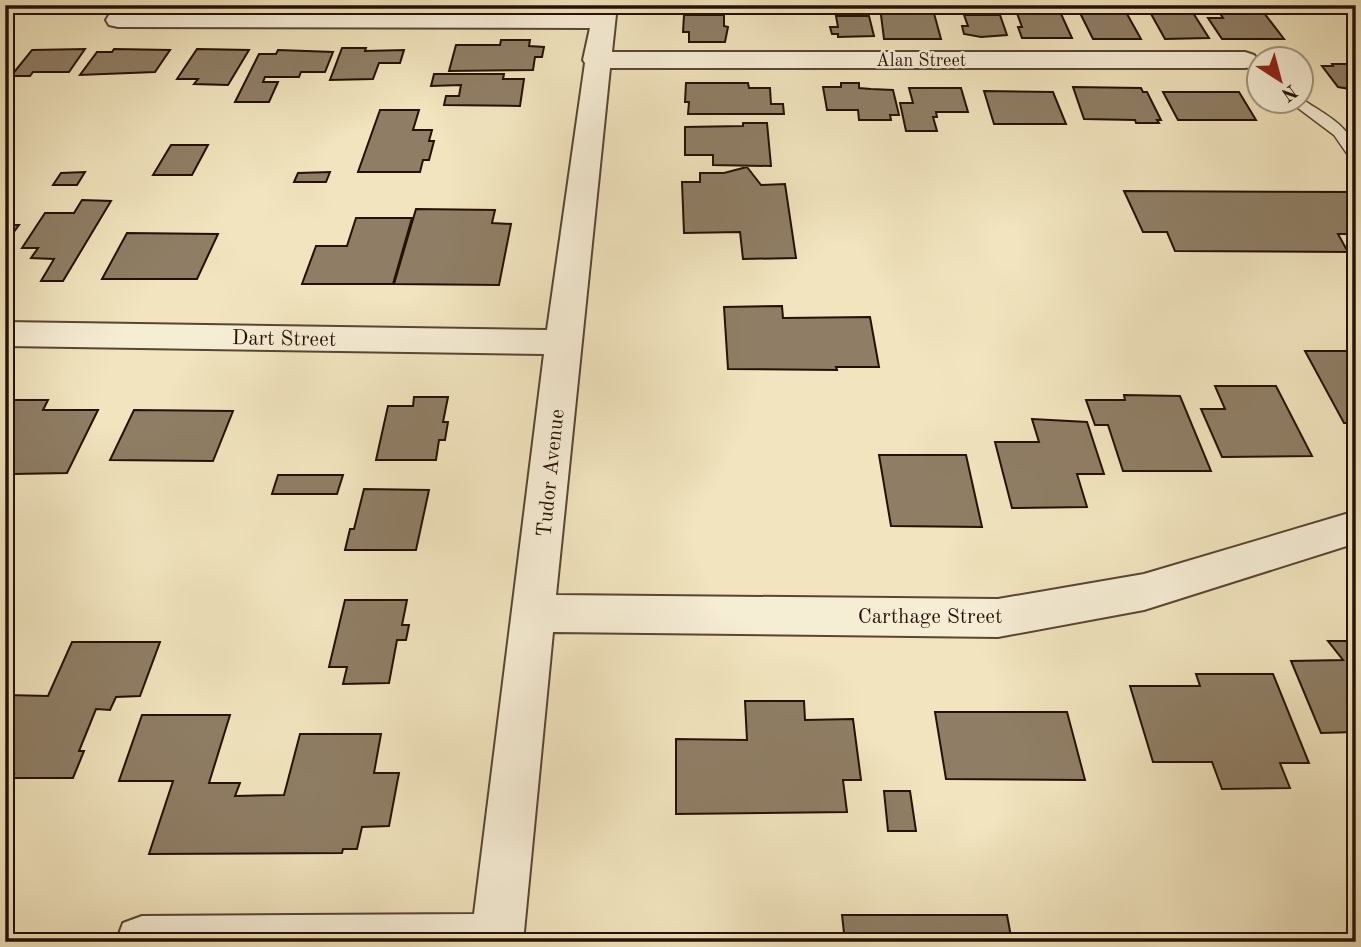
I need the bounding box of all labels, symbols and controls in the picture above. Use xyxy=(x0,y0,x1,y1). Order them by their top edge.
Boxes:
north arrow xyxy=(1246,46,1316,116)
street label: Alan Street xyxy=(876,52,966,70)
text: N xyxy=(1277,80,1300,104)
street label: Dart Street xyxy=(232,328,336,351)
street label: Tudor Avenue xyxy=(534,408,569,538)
street label: Carthage Street xyxy=(858,607,1002,628)

